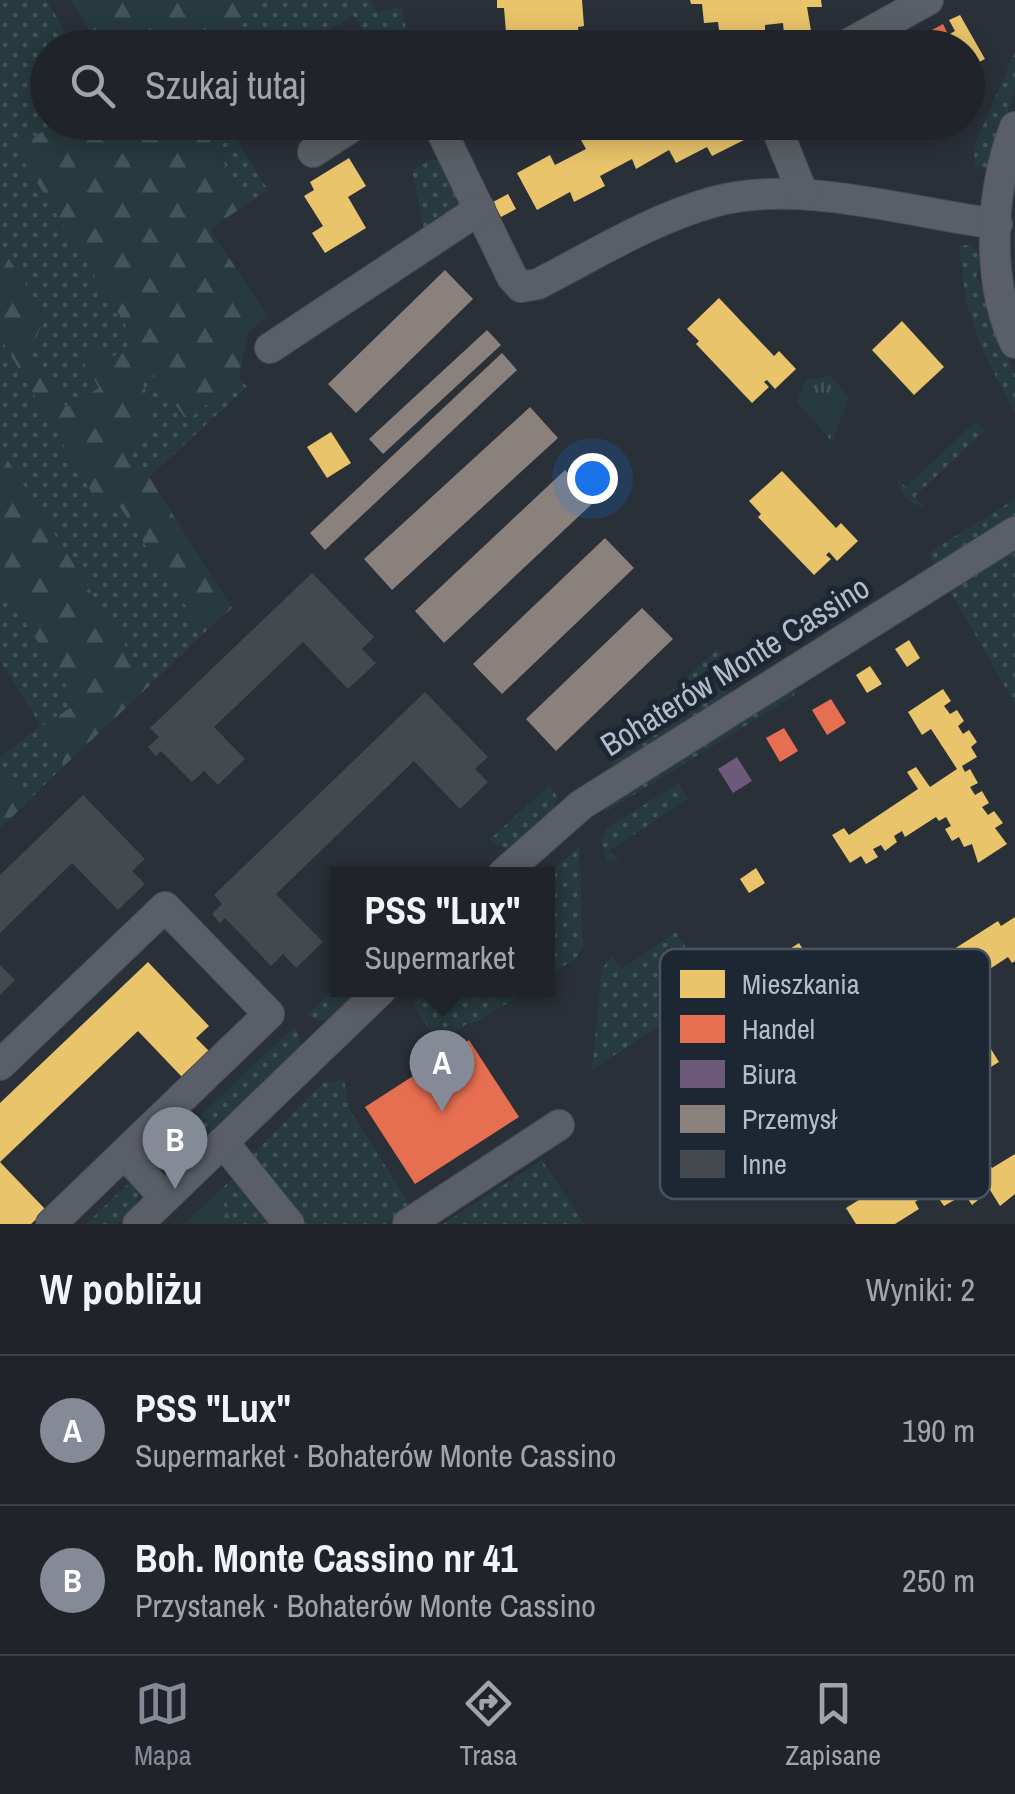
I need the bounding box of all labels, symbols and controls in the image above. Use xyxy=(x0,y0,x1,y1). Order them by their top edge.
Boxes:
search box xyxy=(30,30,985,140)
icon: search xyxy=(65,58,120,113)
text: Szukaj tutaj xyxy=(145,60,306,111)
your location xyxy=(567,453,618,504)
street label: Bohaterów Monte Cassino xyxy=(592,565,877,766)
popup xyxy=(330,867,555,997)
text: PSS "Lux" xyxy=(365,885,521,936)
text: Supermarket xyxy=(365,936,515,979)
legend xyxy=(660,949,990,1199)
text: Mieszkania xyxy=(742,965,860,1003)
text: Handel xyxy=(742,1010,815,1048)
pin: A xyxy=(410,1030,474,1112)
text: Biura xyxy=(742,1055,797,1093)
text: Przemysł xyxy=(742,1100,838,1138)
pin: B xyxy=(142,1106,208,1189)
text: Inne xyxy=(742,1145,787,1183)
text: W pobliżu xyxy=(40,1261,203,1317)
text: Wyniki: 2 xyxy=(866,1268,975,1311)
text: PSS "Lux" xyxy=(135,1383,291,1434)
text: A xyxy=(63,1409,82,1452)
text: 190 m xyxy=(902,1409,975,1452)
text: Supermarket · Bohaterów Monte Cassino xyxy=(135,1434,616,1477)
text: Boh. Monte Cassino nr 41 xyxy=(135,1533,518,1584)
text: B xyxy=(63,1559,82,1602)
text: 250 m xyxy=(902,1559,975,1602)
text: Przystanek · Bohaterów Monte Cassino xyxy=(135,1584,596,1627)
tab: Mapa xyxy=(134,1676,191,1774)
tab: Trasa xyxy=(459,1676,517,1774)
tab: Zapisane xyxy=(785,1676,881,1774)

